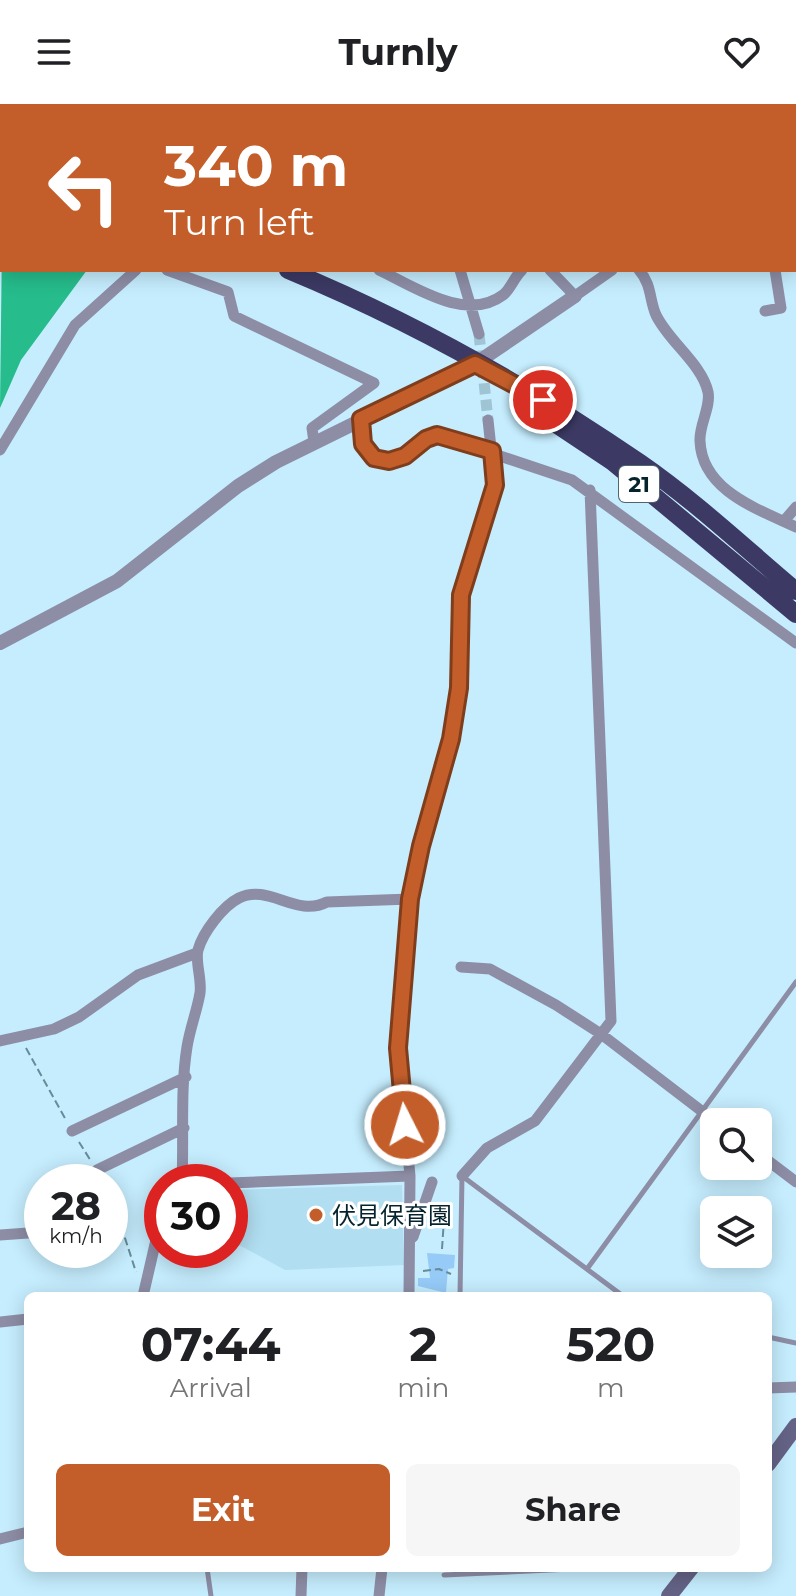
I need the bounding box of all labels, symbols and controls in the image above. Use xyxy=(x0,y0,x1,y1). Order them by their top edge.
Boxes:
icon: menu xyxy=(32,30,76,74)
text: Turnly xyxy=(338,30,458,74)
icon: heart xyxy=(720,30,764,74)
text: 340 m xyxy=(164,132,348,200)
icon: left xyxy=(32,136,136,240)
text: Turn left xyxy=(164,200,315,244)
pin xyxy=(509,366,577,434)
icon: arrive xyxy=(521,378,565,422)
road number: 21 xyxy=(619,466,659,502)
position arrow xyxy=(363,1083,447,1167)
map controls xyxy=(700,1108,772,1268)
button: search xyxy=(700,1108,772,1180)
speed limit sign: 30 xyxy=(144,1164,248,1268)
text: 28 xyxy=(51,1181,101,1230)
button: layers xyxy=(700,1196,772,1268)
place label: 伏見保育園 xyxy=(332,1201,452,1230)
marker: 伏見保育園 xyxy=(307,1206,325,1224)
text: km/h xyxy=(49,1224,103,1248)
text: 07:44 xyxy=(141,1315,281,1373)
text: 2 xyxy=(409,1315,438,1373)
text: 520 xyxy=(566,1315,655,1373)
text: Arrival xyxy=(170,1372,252,1404)
text: min xyxy=(397,1372,449,1404)
text: m xyxy=(597,1372,624,1404)
button: Exit xyxy=(56,1464,390,1556)
button: Share xyxy=(406,1464,740,1556)

